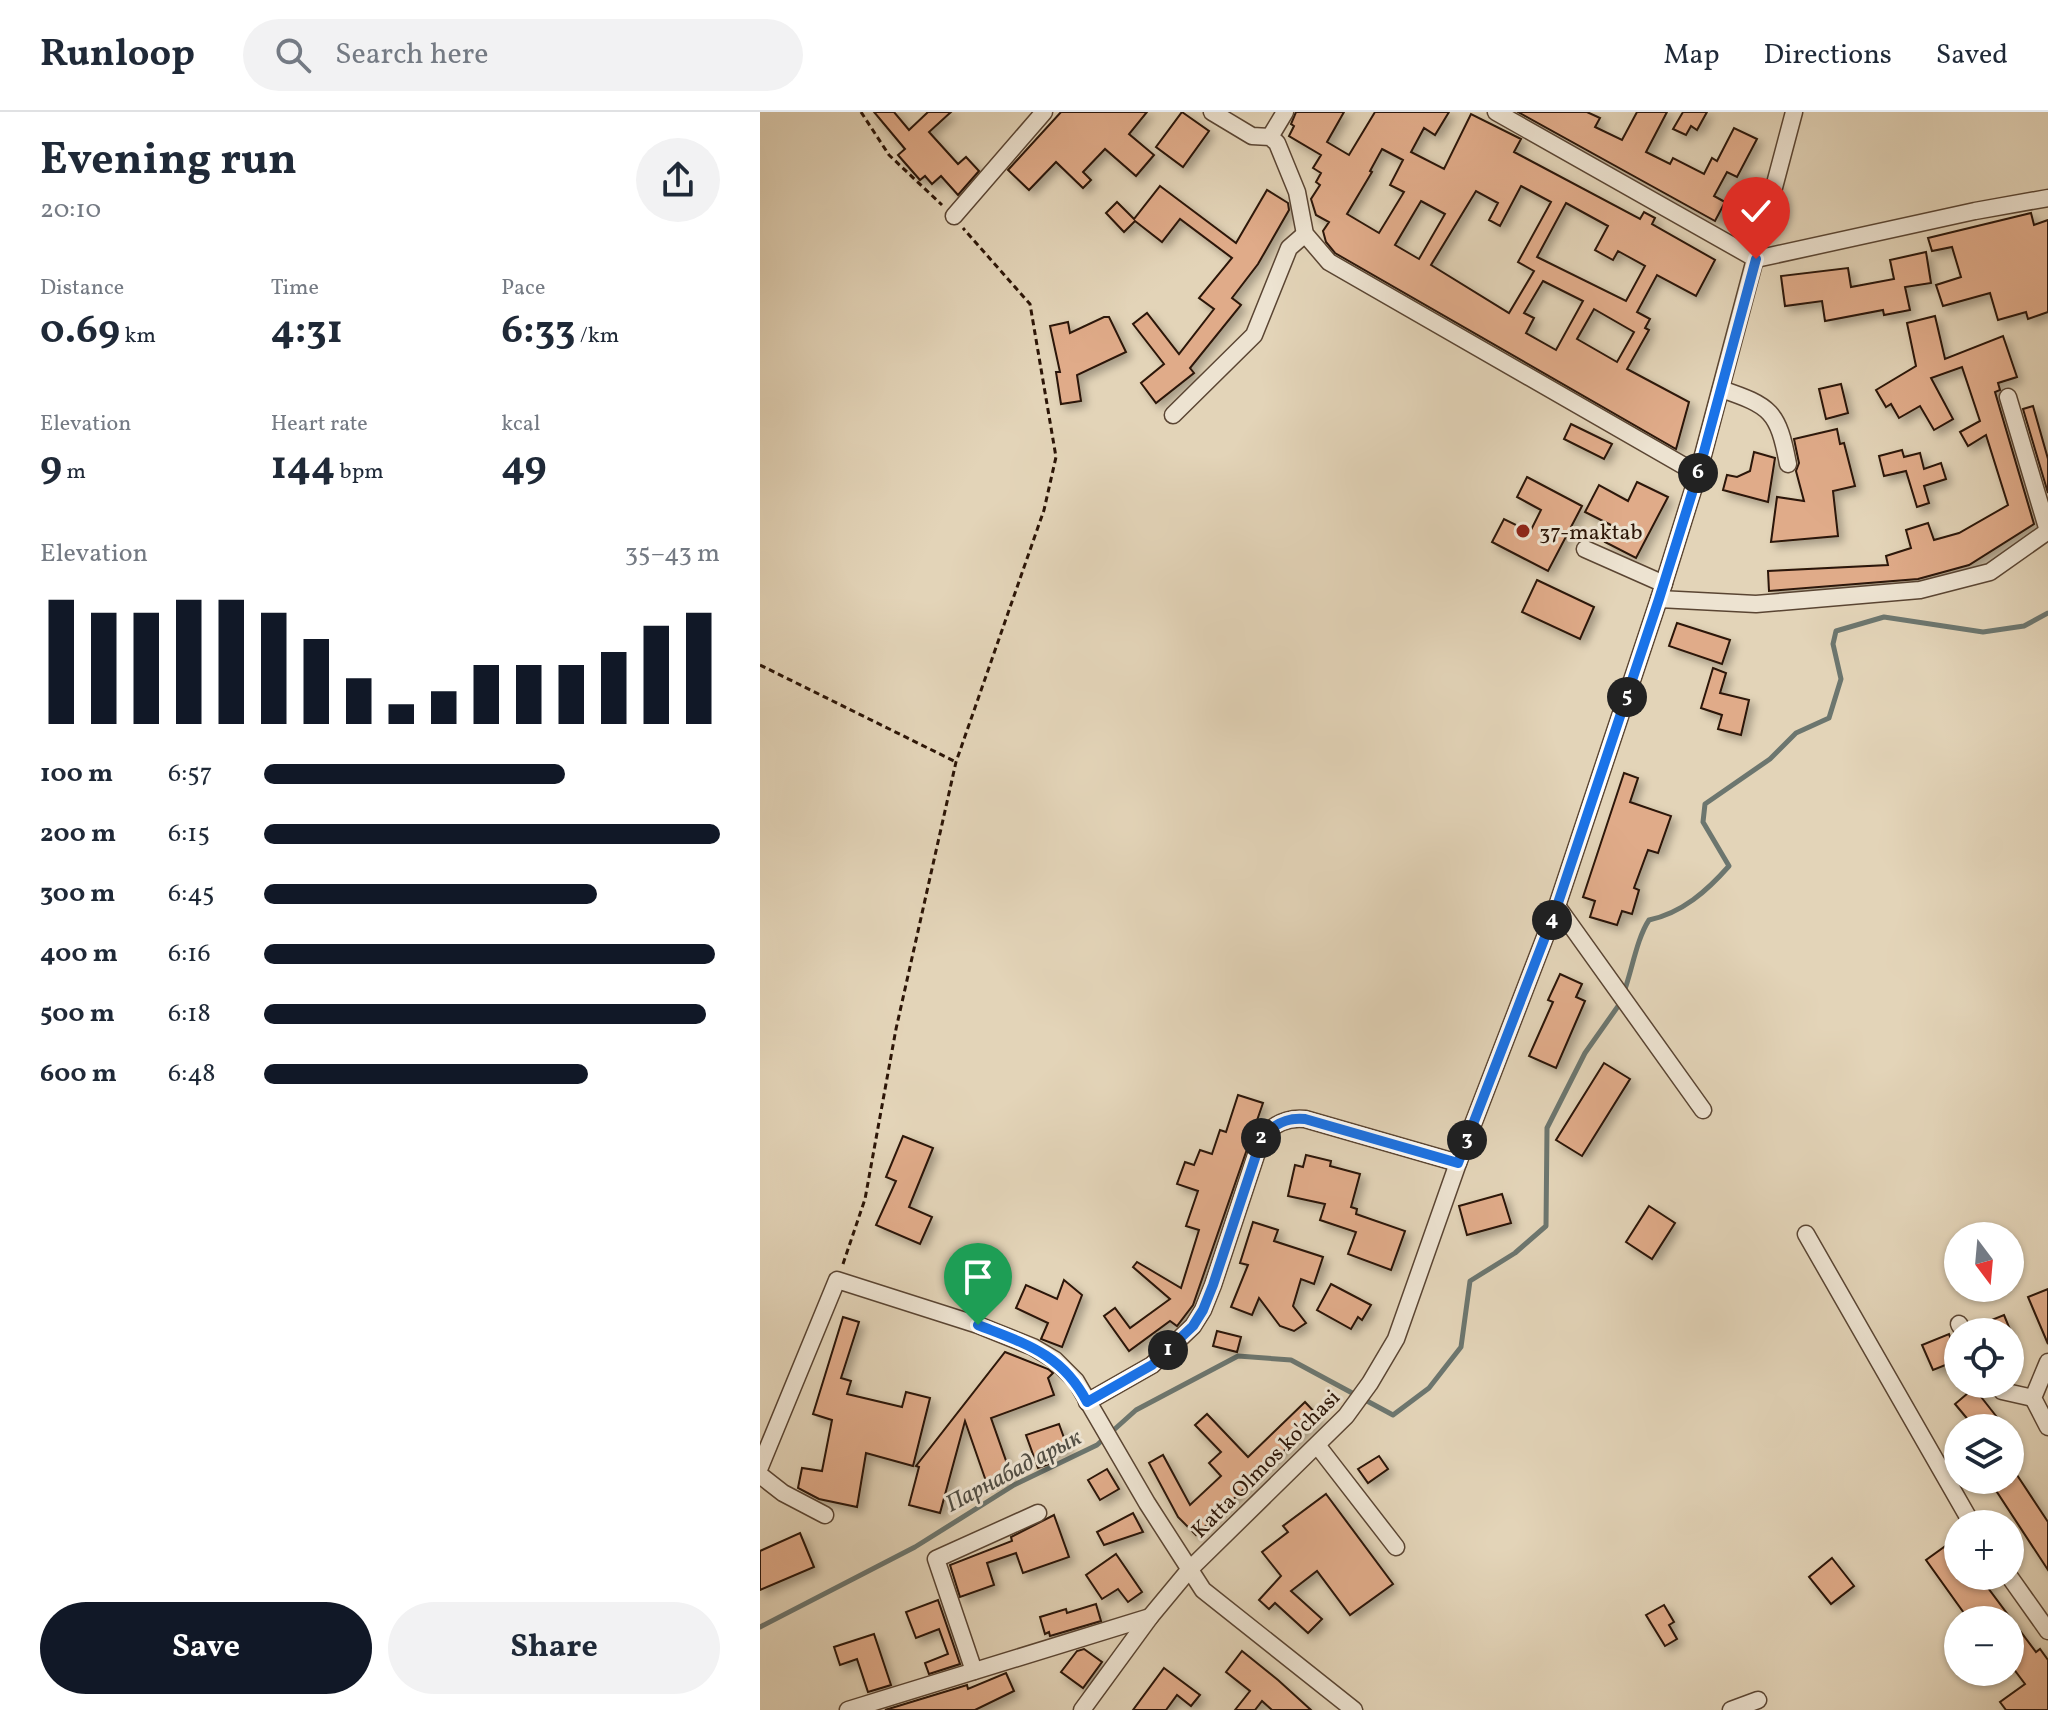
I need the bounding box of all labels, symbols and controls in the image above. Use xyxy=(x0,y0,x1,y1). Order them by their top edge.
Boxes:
search box xyxy=(243,19,803,91)
text: Runloop xyxy=(40,29,195,82)
icon: search xyxy=(271,33,315,77)
text: Search here xyxy=(335,34,489,76)
text: Map xyxy=(1664,36,1720,75)
text: Directions xyxy=(1764,36,1892,75)
text: Saved xyxy=(1936,36,2008,75)
text: Evening run xyxy=(40,131,297,192)
button: share xyxy=(636,138,720,222)
pin xyxy=(1722,177,1790,259)
icon: check xyxy=(1734,189,1778,233)
text: 20:10 xyxy=(40,192,101,228)
text: Distance xyxy=(40,273,124,304)
text: Time xyxy=(271,273,319,304)
text: Pace xyxy=(501,273,545,304)
text: 0.69 xyxy=(40,304,120,360)
text: 4:31 xyxy=(271,304,343,360)
text: 6:33 xyxy=(501,304,575,360)
text: km xyxy=(120,321,156,352)
text: /km xyxy=(575,321,619,352)
text: Elevation xyxy=(40,409,131,440)
text: Heart rate xyxy=(271,409,368,440)
text: kcal xyxy=(501,409,540,440)
text: 9 xyxy=(40,440,62,496)
text: 144 xyxy=(271,440,335,496)
text: 49 xyxy=(501,440,547,496)
pin: 6 xyxy=(1678,453,1718,493)
text: m xyxy=(62,457,86,488)
text: bpm xyxy=(335,457,384,488)
text: 6 xyxy=(1692,457,1704,488)
place label: 37-maktab xyxy=(1539,518,1642,549)
marker: 37-maktab xyxy=(1514,522,1532,540)
text: Elevation xyxy=(40,536,148,572)
text: 35–43 m xyxy=(625,536,720,572)
pin: 5 xyxy=(1607,677,1647,717)
text: 5 xyxy=(1622,681,1632,712)
text: 100 m xyxy=(40,756,113,792)
text: 6:57 xyxy=(168,756,212,792)
text: 200 m xyxy=(40,816,116,852)
text: 6:15 xyxy=(168,816,210,852)
text: 300 m xyxy=(40,876,116,912)
text: 6:45 xyxy=(168,876,215,912)
pin: 4 xyxy=(1532,900,1572,940)
text: 4 xyxy=(1545,904,1559,935)
text: 400 m xyxy=(40,936,118,972)
text: 6:16 xyxy=(168,936,211,972)
text: 500 m xyxy=(40,996,115,1032)
text: 6:18 xyxy=(168,996,211,1032)
text: 600 m xyxy=(40,1056,117,1092)
text: 6:48 xyxy=(168,1056,216,1092)
pin: 2 xyxy=(1241,1118,1281,1158)
pin: 3 xyxy=(1447,1120,1487,1160)
text: 2 xyxy=(1255,1122,1267,1153)
text: 3 xyxy=(1461,1124,1473,1155)
north arrow xyxy=(1944,1222,2024,1302)
map controls xyxy=(1944,1222,2024,1686)
pin xyxy=(944,1243,1012,1325)
icon: arrive xyxy=(956,1255,1000,1299)
button: locate xyxy=(1944,1318,2024,1398)
pin: 1 xyxy=(1148,1330,1188,1370)
text: 1 xyxy=(1164,1334,1172,1365)
street label: Katta Olmos ko'chasi xyxy=(1185,1383,1348,1546)
button: layers xyxy=(1944,1414,2024,1494)
water label: Парнабад арык xyxy=(940,1421,1089,1522)
button: + xyxy=(1944,1510,2024,1590)
button: Save xyxy=(40,1602,372,1694)
button: Share xyxy=(388,1602,720,1694)
button: − xyxy=(1944,1606,2024,1686)

